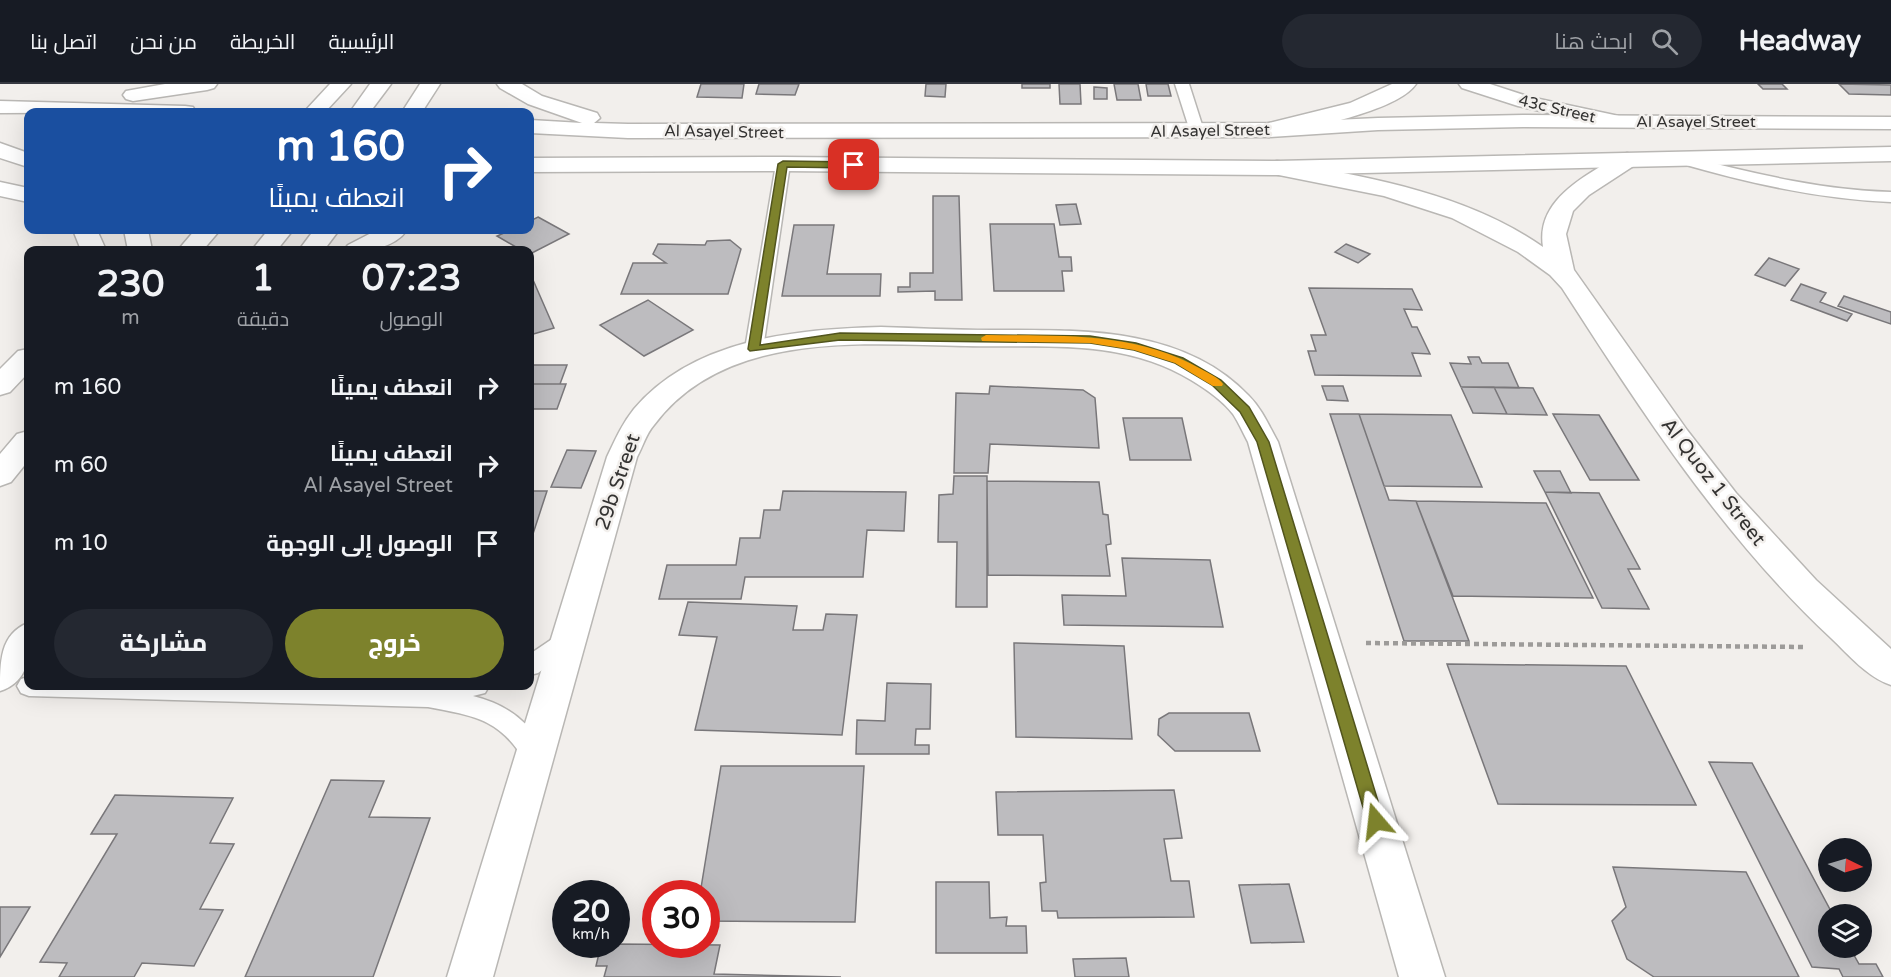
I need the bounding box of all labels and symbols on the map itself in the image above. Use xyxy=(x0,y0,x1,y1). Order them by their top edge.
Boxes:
street label: 43c Street xyxy=(1516,90,1598,128)
street label: Al Asayel Street xyxy=(1636,112,1756,132)
street label: Al Asayel Street xyxy=(1150,120,1270,142)
street label: Al Asayel Street xyxy=(664,121,784,143)
pin xyxy=(828,139,879,190)
street label: Al Quoz 1 Street xyxy=(1656,413,1771,551)
street label: 29b Street xyxy=(590,430,646,533)
position arrow xyxy=(1344,789,1408,853)
north arrow xyxy=(1818,838,1872,892)
speed limit sign: 30 xyxy=(642,880,720,958)

